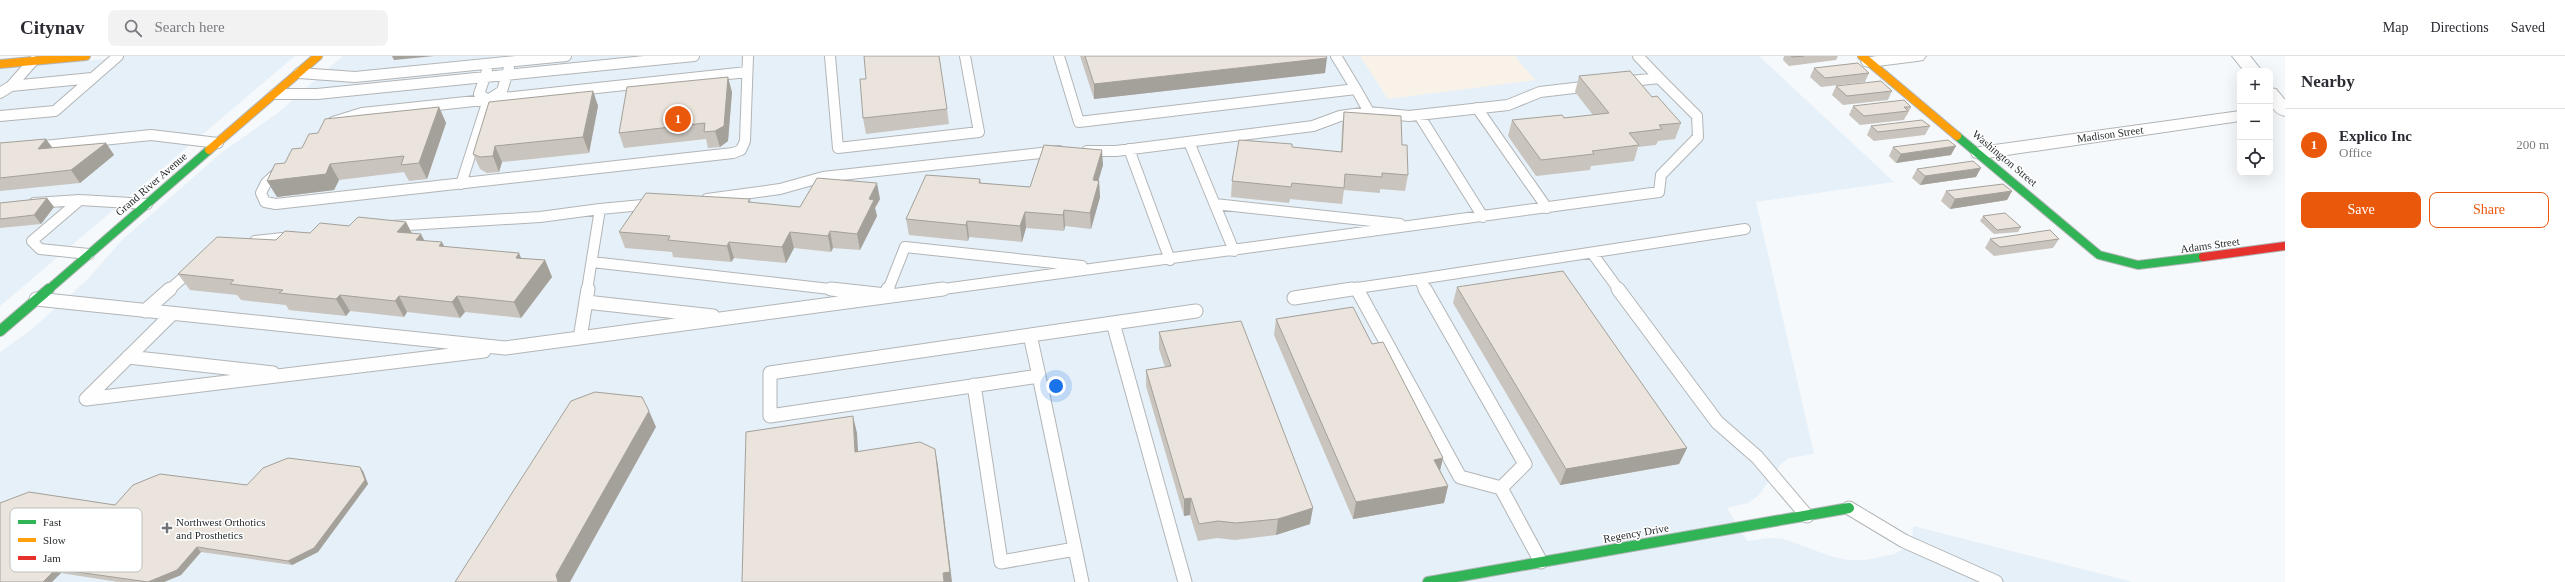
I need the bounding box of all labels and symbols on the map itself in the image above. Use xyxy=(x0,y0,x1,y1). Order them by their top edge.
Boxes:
pin: 1 xyxy=(665,104,691,134)
street label: Madison Street xyxy=(2076,123,2144,145)
street label: Washington Street xyxy=(1970,127,2040,189)
street label: Grand River Avenue xyxy=(113,150,189,218)
street label: Adams Street xyxy=(2180,235,2240,255)
your location xyxy=(1046,376,1066,396)
legend xyxy=(10,508,142,572)
text: Fast xyxy=(43,516,61,528)
place label: Northwest Orthotics and Prosthetics xyxy=(176,516,266,541)
street label: Regency Drive xyxy=(1602,521,1670,545)
marker: Northwest Orthotics and Prosthetics xyxy=(161,522,173,534)
text: Slow xyxy=(43,534,66,546)
text: Jam xyxy=(43,552,61,564)

